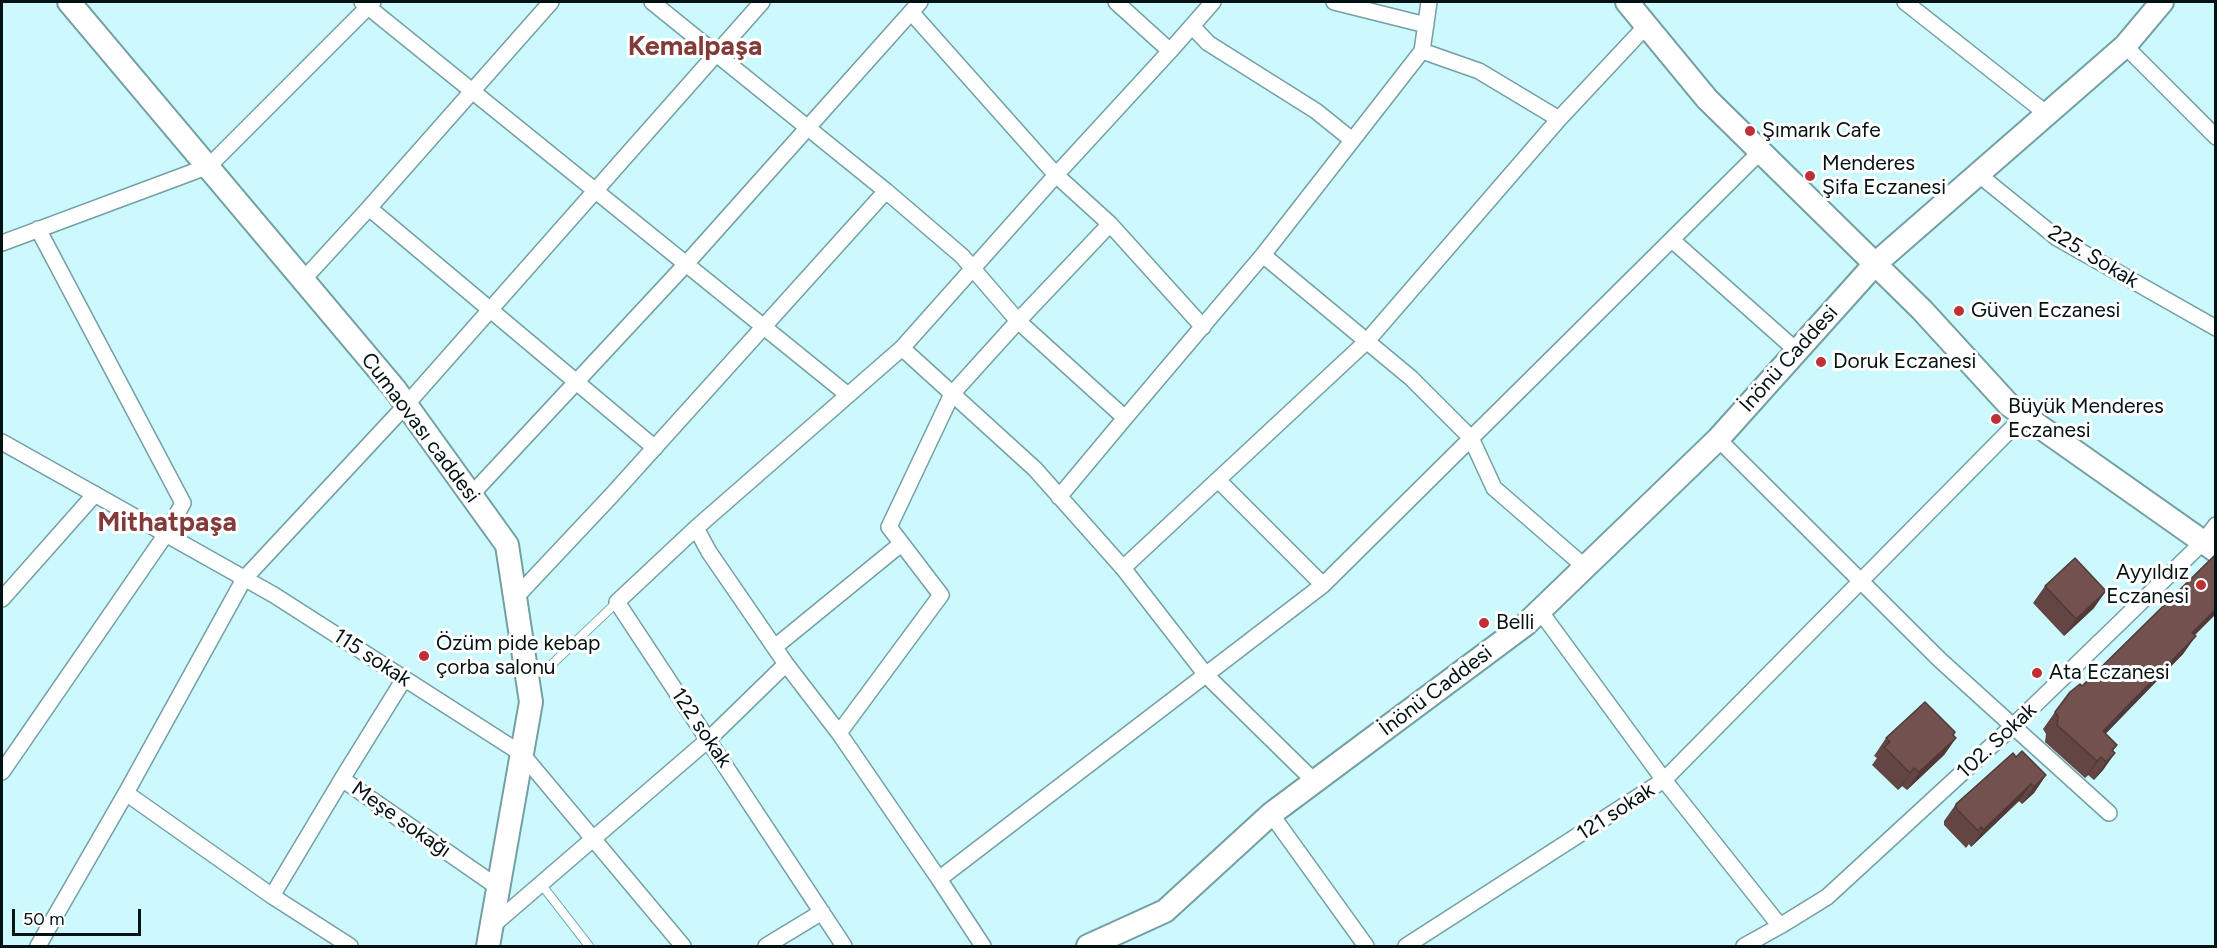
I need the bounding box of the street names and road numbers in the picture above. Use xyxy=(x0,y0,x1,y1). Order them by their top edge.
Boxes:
street label: 225. Sokak xyxy=(2043,220,2143,294)
street label: İnönü Caddesi xyxy=(1735,300,1843,418)
street label: Cumaovası caddesi xyxy=(355,348,485,508)
street label: 115 sokak xyxy=(328,624,416,692)
street label: İnönü Caddesi xyxy=(1375,640,1497,742)
street label: 122 sokak xyxy=(665,684,737,772)
street label: 102. Sokak xyxy=(1952,698,2042,784)
street label: Meşe sokağı xyxy=(346,777,456,863)
street label: 121 sokak xyxy=(1573,778,1659,846)

